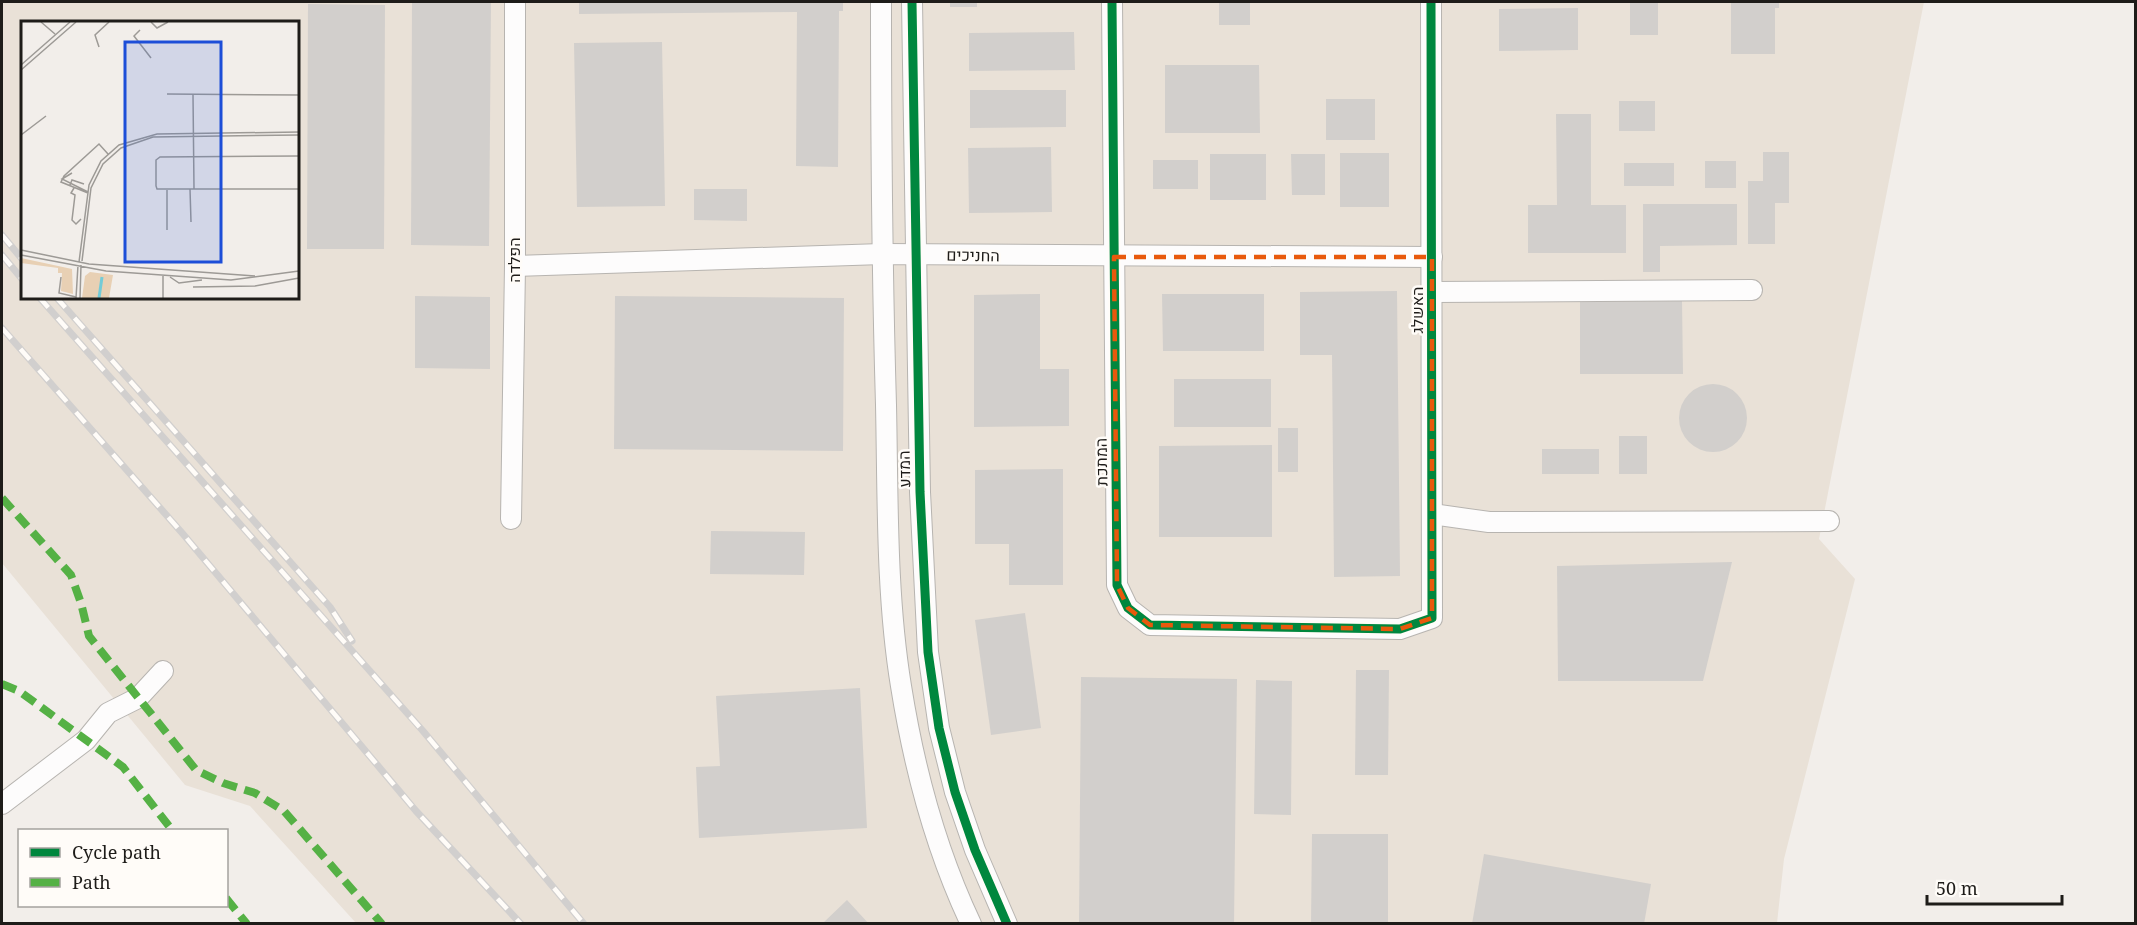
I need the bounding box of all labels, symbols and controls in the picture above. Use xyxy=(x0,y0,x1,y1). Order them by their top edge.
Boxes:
inset map xyxy=(21,21,298,298)
street label: הפלדה xyxy=(503,237,525,283)
street label: החניכים xyxy=(946,244,1000,266)
street label: האשלג xyxy=(1406,287,1428,333)
street label: המתכת xyxy=(1090,438,1112,486)
street label: המדע xyxy=(893,450,915,488)
legend xyxy=(18,829,228,907)
text: Cycle path xyxy=(72,840,161,864)
scale bar xyxy=(1927,868,2062,906)
text: Path xyxy=(72,870,111,894)
text: 50 m xyxy=(1936,876,1978,900)

